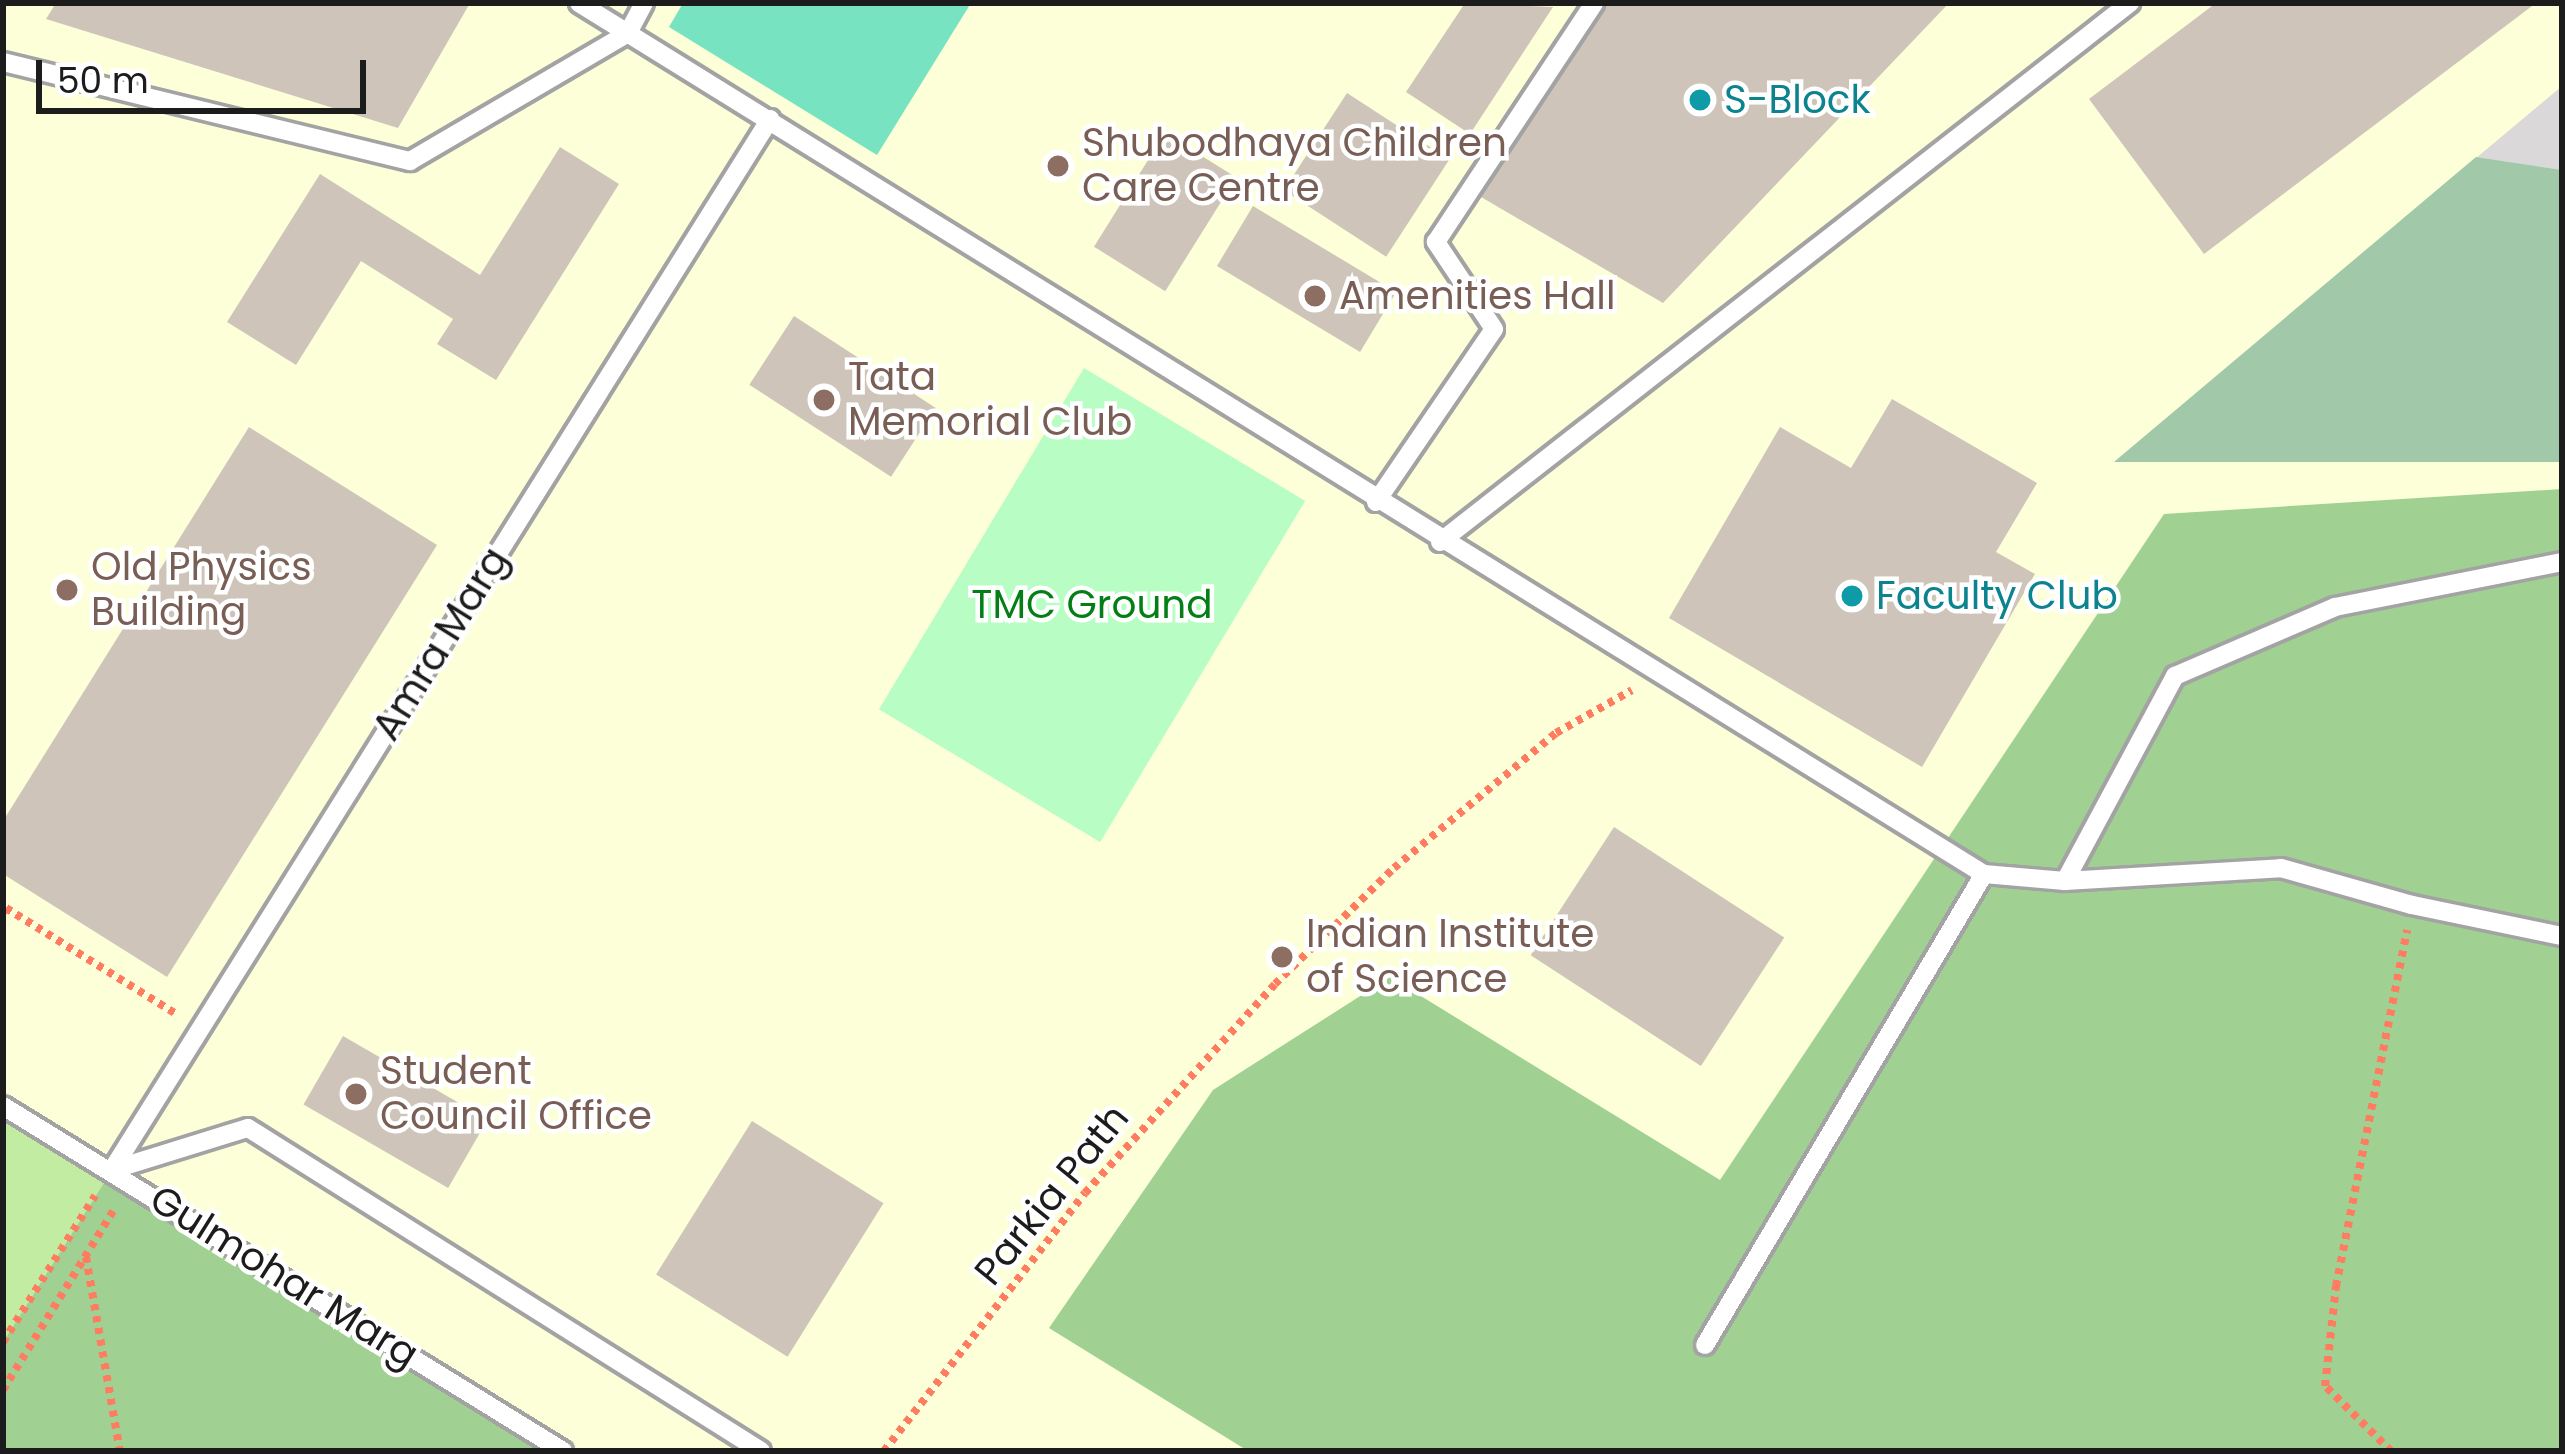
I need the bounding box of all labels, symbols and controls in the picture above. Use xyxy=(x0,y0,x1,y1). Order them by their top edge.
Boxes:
scale bar xyxy=(42,36,372,110)
text: 50 m xyxy=(57,55,149,106)
place label: S-Block xyxy=(1724,77,1871,123)
marker: S-Block xyxy=(1687,87,1713,113)
place label: Shubodhaya Children Care Centre xyxy=(1082,121,1507,212)
marker: Shubodhaya Children Care Centre xyxy=(1045,153,1071,179)
place label: Amenities Hall xyxy=(1339,273,1615,319)
marker: Amenities Hall xyxy=(1302,283,1328,309)
place label: Tata Memorial Club xyxy=(848,355,1132,446)
marker: Tata Memorial Club xyxy=(811,387,837,413)
street label: Amra Marg xyxy=(363,539,519,749)
place label: Old Physics Building xyxy=(91,545,312,636)
place label: Faculty Club xyxy=(1876,573,2118,619)
marker: Old Physics Building xyxy=(54,577,80,603)
park label: TMC Ground xyxy=(971,582,1213,628)
marker: Faculty Club xyxy=(1839,583,1865,609)
place label: Indian Institute of Science xyxy=(1306,912,1594,1003)
marker: Indian Institute of Science xyxy=(1269,944,1295,970)
place label: Student Council Office xyxy=(380,1049,652,1140)
marker: Student Council Office xyxy=(343,1081,369,1107)
street label: Parkia Path xyxy=(965,1096,1139,1294)
street label: Gulmohar Marg xyxy=(141,1176,427,1378)

